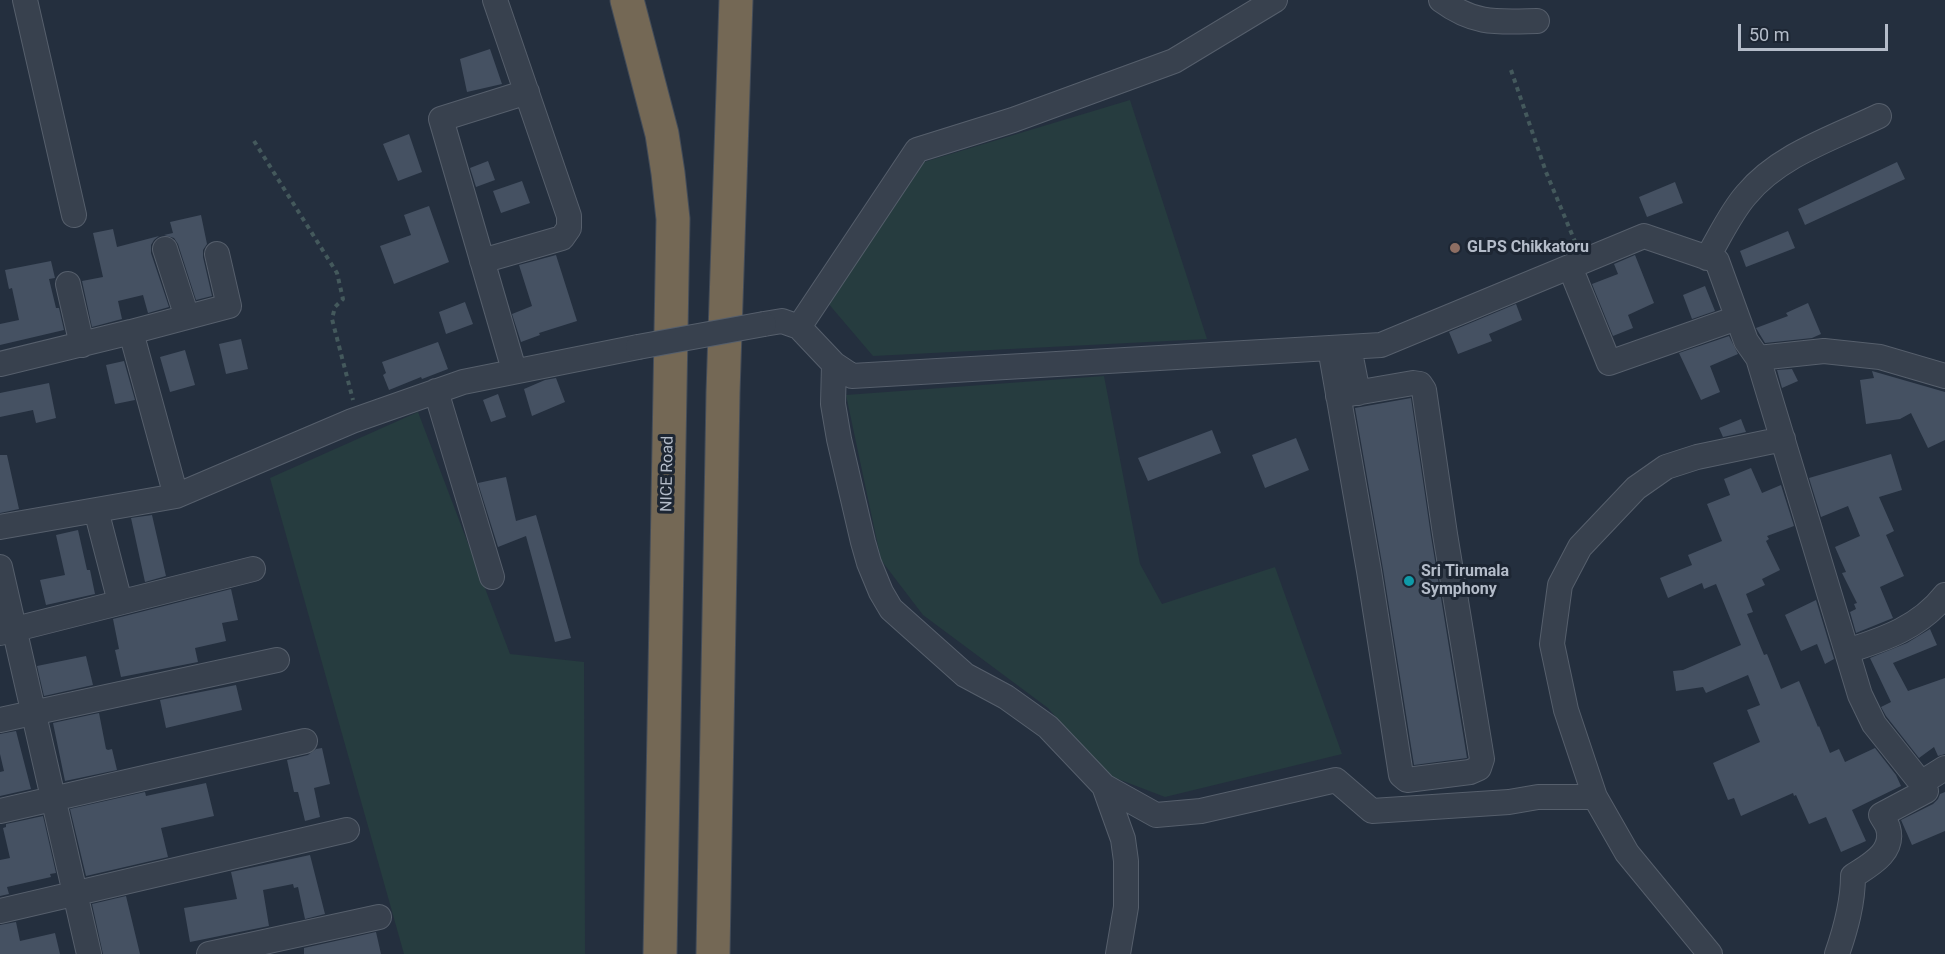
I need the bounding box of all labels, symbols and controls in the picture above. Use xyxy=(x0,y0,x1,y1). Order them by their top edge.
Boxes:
scale bar xyxy=(1741,12,1891,50)
text: 50 m xyxy=(1749,24,1789,45)
place label: GLPS Chikkatoru xyxy=(1467,238,1589,258)
marker: GLPS Chikkatoru xyxy=(1448,241,1462,255)
street label: NICE Road xyxy=(658,436,678,512)
place label: Sri Tirumala Symphony xyxy=(1421,562,1509,600)
marker: Sri Tirumala Symphony xyxy=(1402,574,1416,588)

